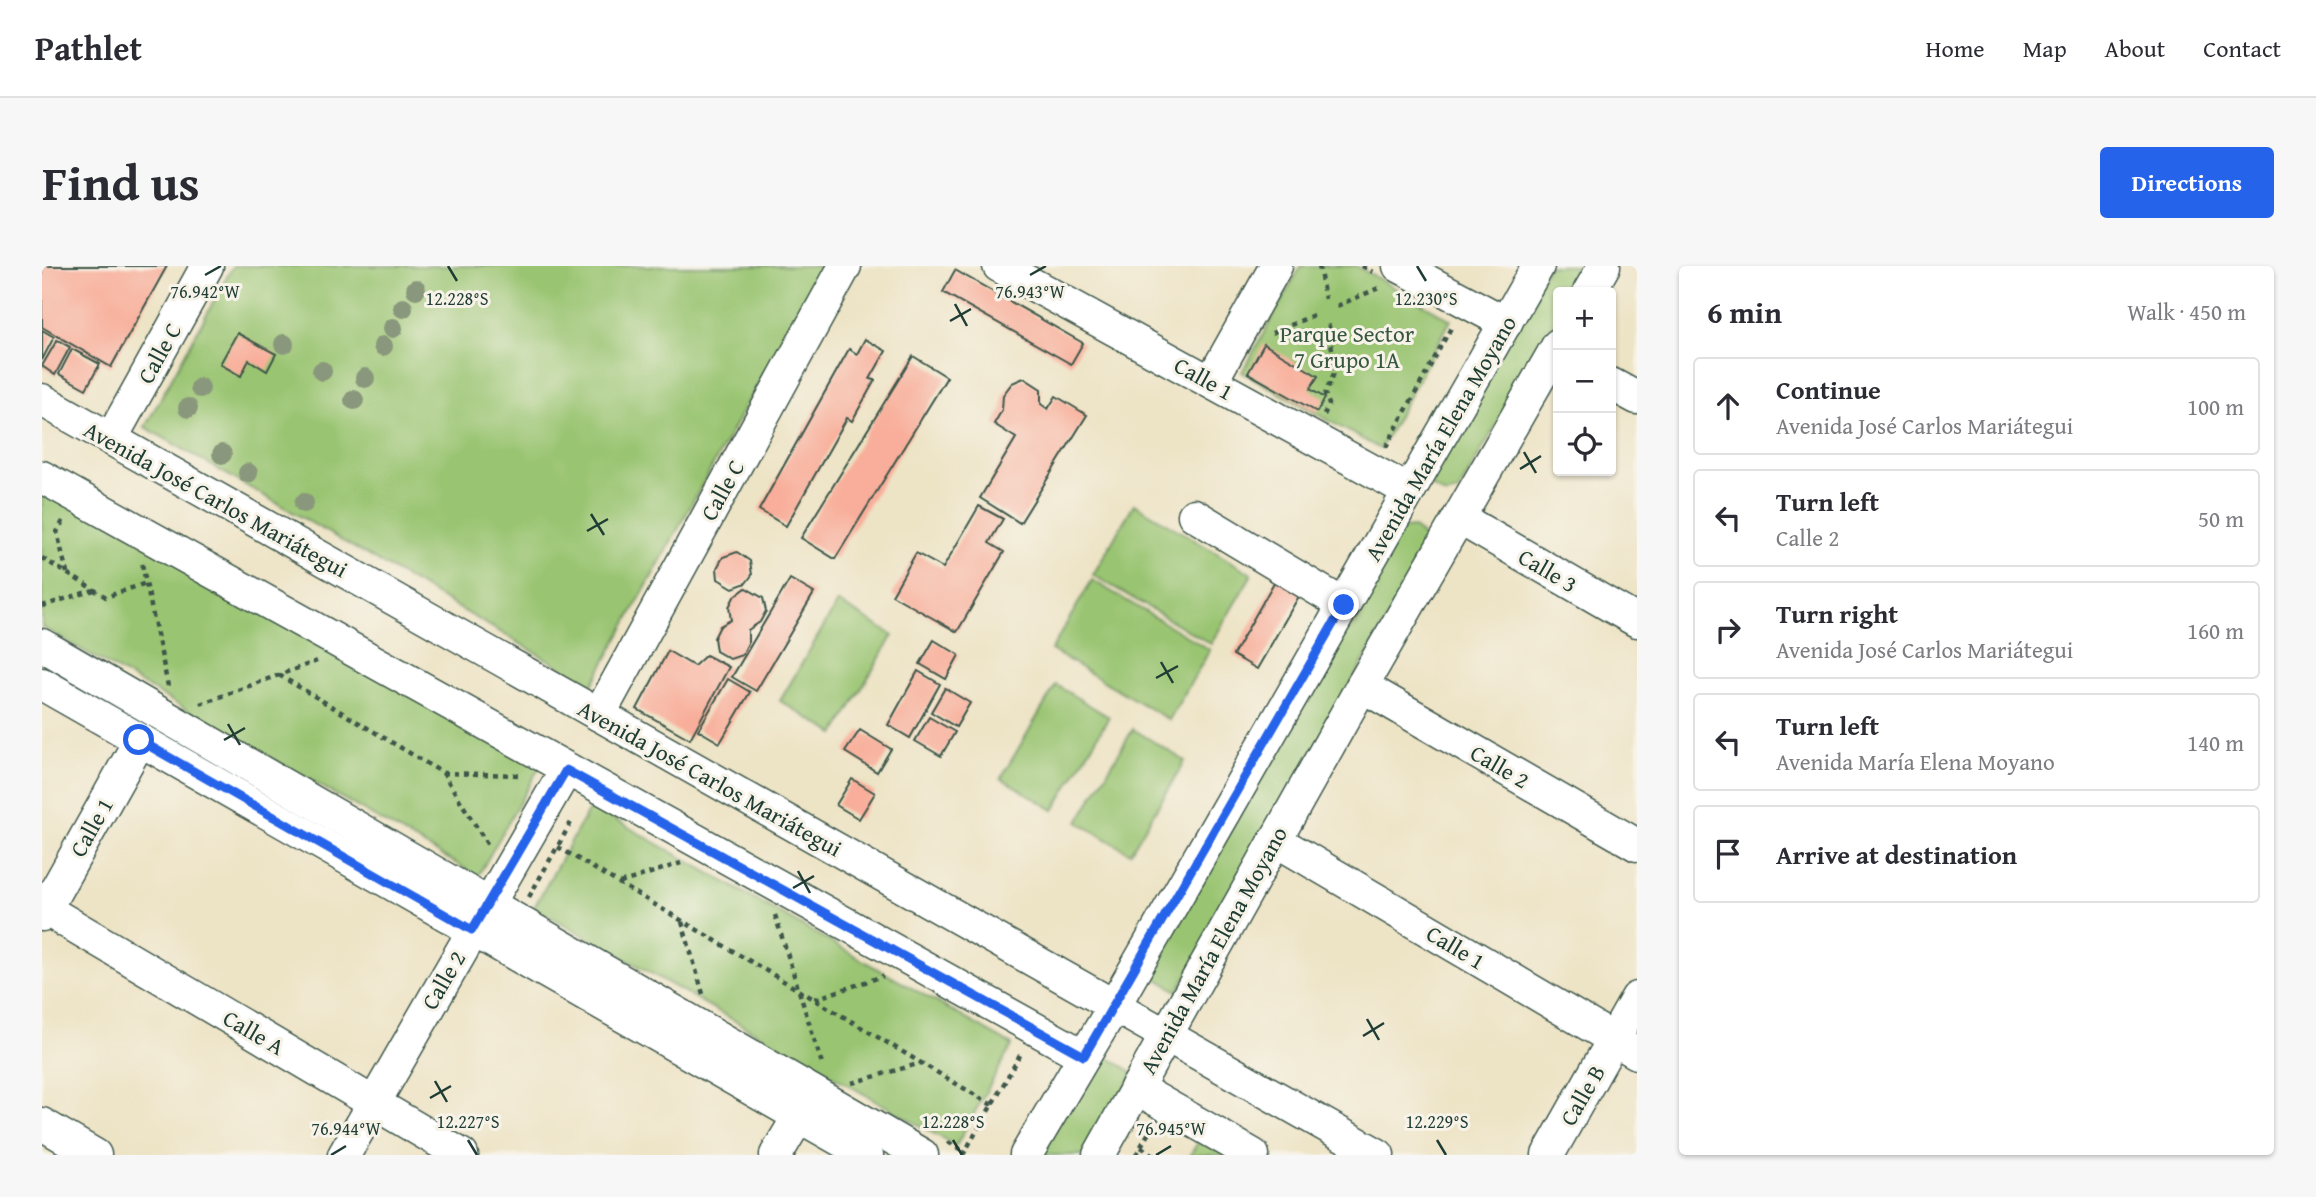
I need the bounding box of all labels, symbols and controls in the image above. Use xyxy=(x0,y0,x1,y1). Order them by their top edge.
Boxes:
text: Pathlet xyxy=(35,24,142,72)
text: Home xyxy=(1926,31,1985,66)
text: Map xyxy=(2023,31,2067,66)
text: About xyxy=(2105,31,2165,66)
text: Contact xyxy=(2203,31,2281,66)
text: Find us xyxy=(42,146,200,218)
button: Directions xyxy=(2100,147,2274,218)
text: 76.942°W xyxy=(170,278,240,305)
text: 76.943°W xyxy=(995,278,1065,305)
text: 12.228°S xyxy=(426,285,489,312)
text: 12.230°S xyxy=(1395,285,1458,312)
map controls xyxy=(1553,287,1616,476)
button: + xyxy=(1553,287,1616,350)
text: 6 min xyxy=(1707,290,1782,334)
text: Walk · 450 m xyxy=(2127,295,2246,328)
street label: Avenida María Elena Moyano xyxy=(1356,309,1524,567)
street label: Calle C xyxy=(129,317,189,389)
park label: Parque Sector 7 Grupo 1A xyxy=(1280,317,1415,376)
street label: Calle 1 xyxy=(1168,348,1240,408)
button: − xyxy=(1553,350,1616,413)
text: Continue xyxy=(1776,370,1881,409)
icon: ahead xyxy=(1709,387,1747,425)
text: 100 m xyxy=(2187,390,2244,423)
text: Avenida José Carlos Mariátegui xyxy=(1776,409,2073,442)
street label: Avenida José Carlos Mariátegui xyxy=(78,413,354,585)
button: locate xyxy=(1553,413,1616,476)
street label: Calle C xyxy=(692,454,752,526)
text: Turn left xyxy=(1776,482,1879,521)
icon: left xyxy=(1709,499,1747,537)
text: 50 m xyxy=(2198,502,2244,535)
text: Calle 2 xyxy=(1776,521,1839,554)
street label: Calle 3 xyxy=(1512,540,1584,600)
route end xyxy=(1328,589,1359,620)
text: Turn right xyxy=(1776,594,1898,633)
icon: right xyxy=(1709,611,1747,649)
text: 160 m xyxy=(2187,614,2244,647)
text: Avenida José Carlos Mariátegui xyxy=(1776,633,2073,666)
street label: Avenida José Carlos Mariátegui xyxy=(572,692,848,864)
text: Turn left xyxy=(1776,706,1879,745)
icon: left xyxy=(1709,723,1747,761)
route start xyxy=(123,724,154,755)
text: 140 m xyxy=(2187,726,2244,759)
street label: Calle 2 xyxy=(1464,736,1536,796)
text: Avenida María Elena Moyano xyxy=(1776,745,2055,778)
street label: Calle 1 xyxy=(61,791,121,863)
street label: Avenida María Elena Moyano xyxy=(1131,820,1295,1080)
icon: arrive xyxy=(1709,835,1747,873)
text: Arrive at destination xyxy=(1776,835,2017,874)
street label: Calle 1 xyxy=(1420,917,1492,977)
street label: Calle 2 xyxy=(413,944,473,1016)
street label: Calle A xyxy=(217,1001,291,1063)
street label: Calle B xyxy=(1551,1059,1613,1131)
text: 12.227°S xyxy=(437,1108,500,1135)
text: 12.228°S xyxy=(922,1108,985,1135)
text: 12.229°S xyxy=(1406,1108,1469,1135)
text: 76.944°W xyxy=(311,1115,381,1142)
text: 76.945°W xyxy=(1136,1115,1206,1142)

